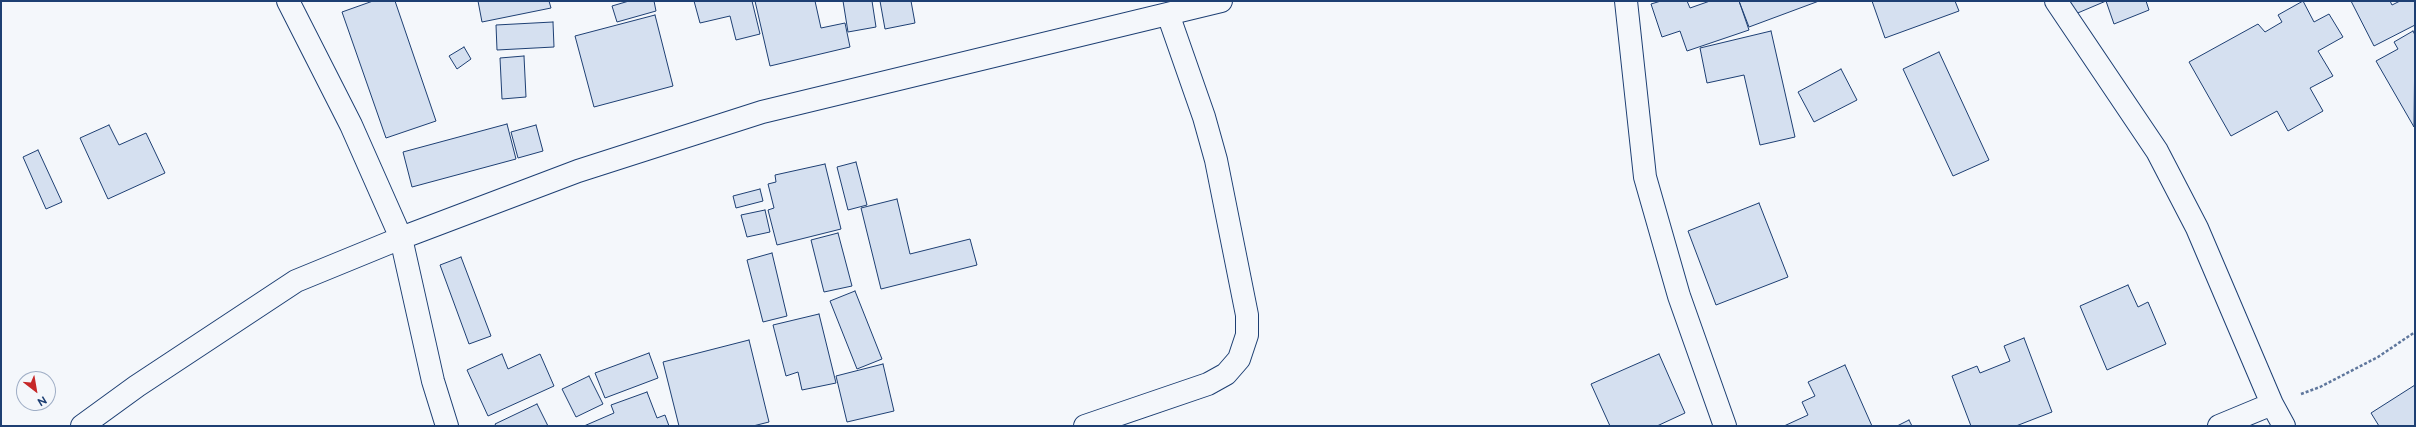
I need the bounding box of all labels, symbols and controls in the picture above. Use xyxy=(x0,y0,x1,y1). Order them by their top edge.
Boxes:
north arrow xyxy=(16,371,56,411)
text: N xyxy=(35,393,49,409)

